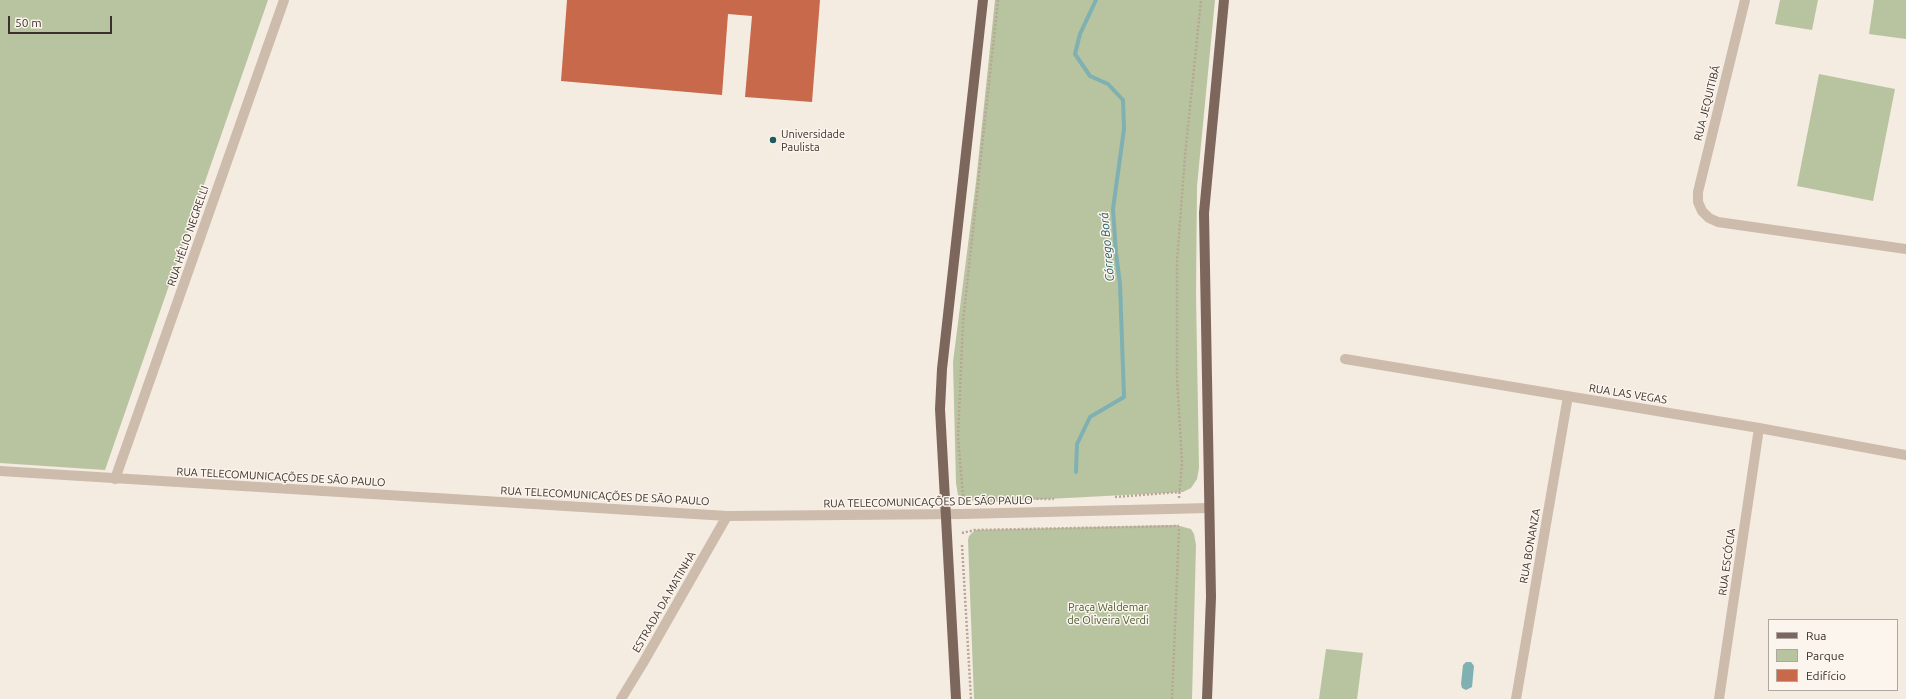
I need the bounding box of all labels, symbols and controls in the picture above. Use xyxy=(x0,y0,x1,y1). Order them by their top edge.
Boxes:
scale bar xyxy=(10,8,114,34)
text: 50 m xyxy=(15,16,42,29)
street label: RUA JEQUITIBÁ xyxy=(1691,64,1723,142)
place label: Universidade Paulista xyxy=(781,127,845,153)
marker: Universidade Paulista xyxy=(768,135,778,145)
street label: RUA HÉLIO NEGRELLI xyxy=(165,184,211,288)
water label: Córrego Borá xyxy=(1097,212,1117,282)
street label: RUA LAS VEGAS xyxy=(1588,381,1668,407)
street label: RUA TELECOMUNICAÇÕES DE SÃO PAULO xyxy=(176,465,386,489)
street label: RUA TELECOMUNICAÇÕES DE SÃO PAULO xyxy=(500,484,710,508)
street label: RUA TELECOMUNICAÇÕES DE SÃO PAULO xyxy=(823,494,1033,510)
street label: RUA BONANZA xyxy=(1517,507,1543,585)
street label: RUA ESCÓCIA xyxy=(1716,528,1738,596)
street label: ESTRADA DA MATINHA xyxy=(630,549,698,655)
park label: Praça Waldemar de Oliveira Verdi xyxy=(1067,600,1149,626)
legend xyxy=(1768,619,1898,691)
text: Rua xyxy=(1806,629,1827,642)
text: Parque xyxy=(1806,649,1844,662)
text: Edifício xyxy=(1806,669,1846,682)

